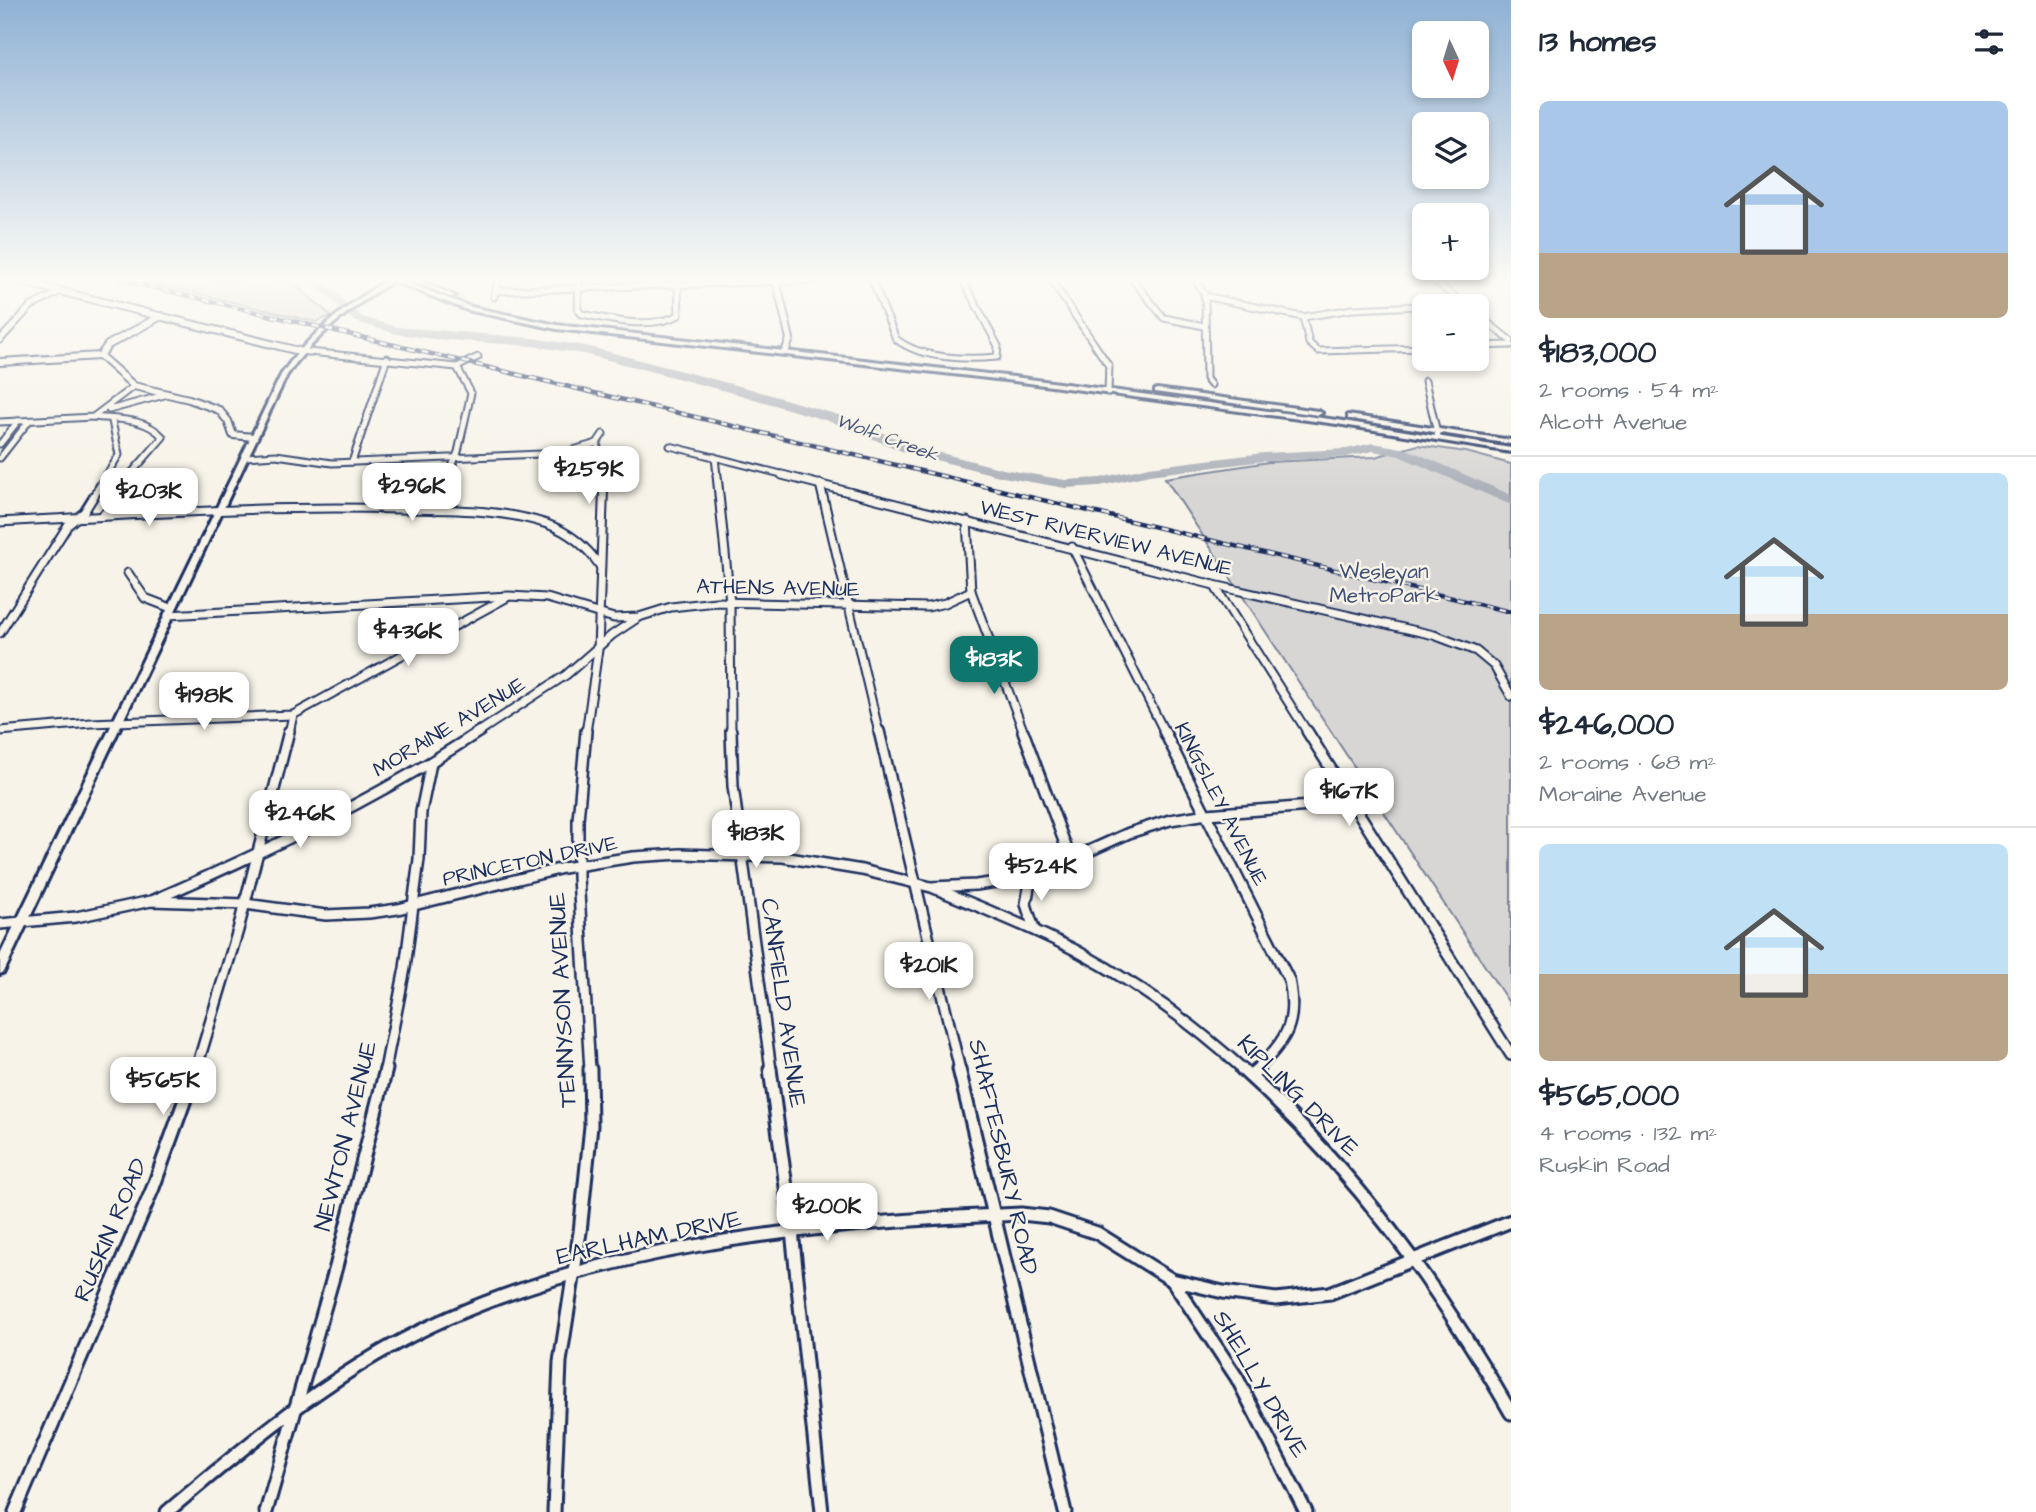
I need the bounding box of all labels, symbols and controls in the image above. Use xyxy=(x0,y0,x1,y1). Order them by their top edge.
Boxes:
north arrow xyxy=(1412,21,1489,98)
map controls xyxy=(1412,21,1489,371)
text: 13 homes xyxy=(1539,21,1656,63)
icon: filters xyxy=(1970,23,2008,61)
button: layers xyxy=(1412,112,1489,189)
icon: home xyxy=(1711,147,1837,273)
button: + xyxy=(1412,203,1489,280)
button: − xyxy=(1412,294,1489,371)
text: $183,000 xyxy=(1539,332,1656,374)
text: 2 rooms · 54 m² xyxy=(1539,374,1719,406)
text: Alcott Avenue xyxy=(1539,406,1687,438)
water label: Wolf Creek xyxy=(832,407,942,469)
pin: $259K xyxy=(540,447,638,506)
text: $259K xyxy=(554,453,624,485)
pin: $296K xyxy=(363,463,461,523)
pin: $203K xyxy=(100,468,198,528)
text: $296K xyxy=(378,470,446,502)
text: $203K xyxy=(116,475,182,507)
street label: WEST RIVERVIEW AVENUE xyxy=(977,493,1236,584)
icon: home xyxy=(1711,519,1837,645)
park label: Wesleyan MetroPark xyxy=(1329,557,1439,610)
street label: ATHENS AVENUE xyxy=(696,572,860,604)
pin: $436K xyxy=(359,608,457,668)
text: $436K xyxy=(374,615,442,647)
pin: $183K xyxy=(945,636,1043,696)
text: $183K xyxy=(966,643,1022,675)
street label: MORAINE AVENUE xyxy=(367,670,531,784)
pin: $198K xyxy=(155,672,253,732)
text: $198K xyxy=(175,679,233,711)
text: $246,000 xyxy=(1539,704,1674,746)
street label: KINGSLEY AVENUE xyxy=(1167,717,1275,891)
text: 2 rooms · 68 m² xyxy=(1539,746,1716,778)
pin: $167K xyxy=(1300,768,1398,828)
text: $167K xyxy=(1320,775,1378,807)
text: Moraine Avenue xyxy=(1539,778,1707,810)
pin: $246K xyxy=(251,790,349,850)
text: $246K xyxy=(265,797,335,829)
pin: $183K xyxy=(707,810,805,870)
text: $183K xyxy=(728,817,784,849)
street label: PRINCETON DRIVE xyxy=(440,828,621,894)
pin: $524K xyxy=(992,844,1090,903)
text: $524K xyxy=(1005,850,1077,882)
icon: home xyxy=(1711,890,1837,1016)
street label: TENNYSON AVENUE xyxy=(540,891,586,1109)
street label: CANFIELD AVENUE xyxy=(751,896,815,1110)
pin: $201K xyxy=(880,942,978,1002)
text: $201K xyxy=(900,949,958,981)
street label: KIPLING DRIVE xyxy=(1229,1027,1367,1165)
street label: SHAFTESBURY ROAD xyxy=(959,1036,1047,1278)
street label: NEWTON AVENUE xyxy=(306,1037,386,1235)
pin: $565K xyxy=(114,1058,212,1117)
text: $565K xyxy=(126,1064,200,1096)
text: $565,000 xyxy=(1539,1075,1679,1117)
text: 4 rooms · 132 m² xyxy=(1539,1117,1717,1149)
text: Ruskin Road xyxy=(1539,1149,1670,1181)
street label: RUSKIN ROAD xyxy=(65,1153,157,1307)
pin: $200K xyxy=(778,1184,876,1243)
text: $200K xyxy=(793,1190,861,1222)
street label: EARLHAM DRIVE xyxy=(553,1202,745,1274)
street label: SHELLY DRIVE xyxy=(1204,1304,1316,1464)

